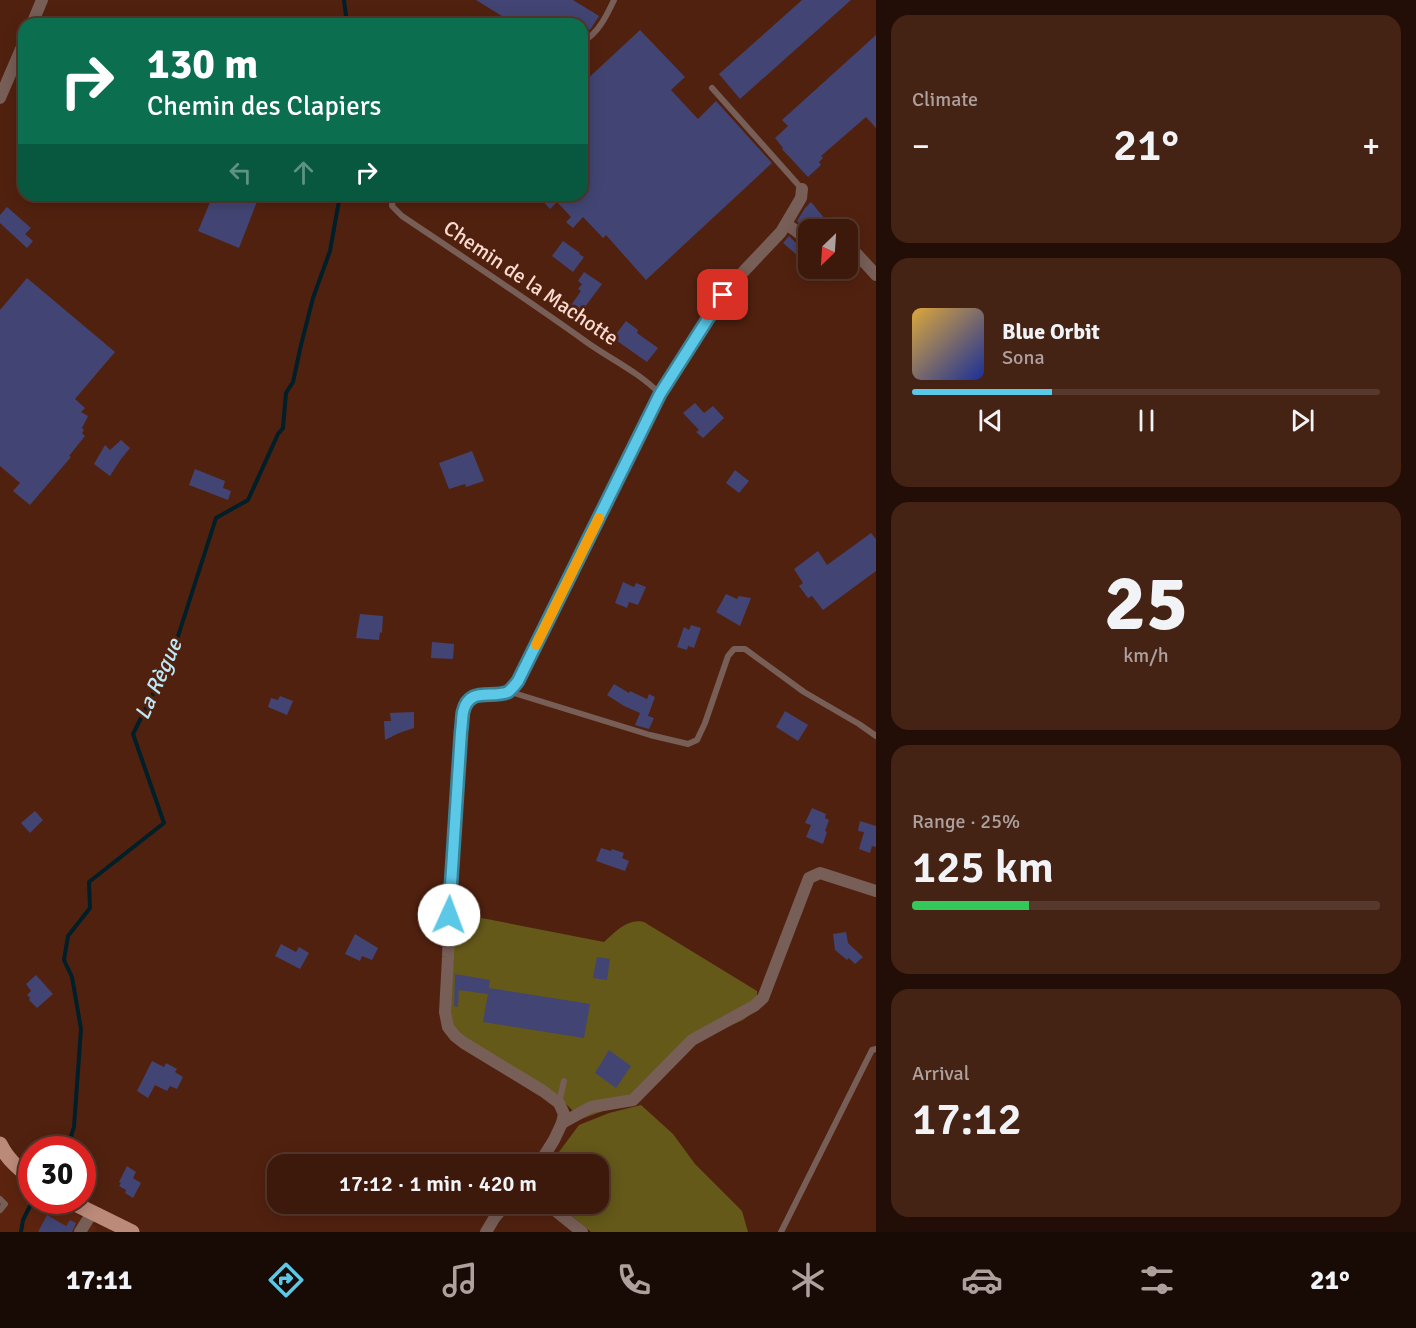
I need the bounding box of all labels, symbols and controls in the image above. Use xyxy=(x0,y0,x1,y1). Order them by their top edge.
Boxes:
text: 130 m xyxy=(147,39,258,90)
icon: right xyxy=(48,42,126,120)
text: Climate xyxy=(912,87,978,112)
text: Chemin des Clapiers xyxy=(147,90,381,123)
text: 21° xyxy=(1113,118,1179,173)
text: − xyxy=(912,126,930,167)
text: + xyxy=(1362,126,1380,167)
icon: left xyxy=(224,156,257,189)
icon: ahead xyxy=(287,156,320,189)
icon: right xyxy=(350,156,383,189)
street label: Chemin de la Machotte xyxy=(439,215,623,351)
north arrow xyxy=(798,219,858,279)
map controls xyxy=(798,219,858,279)
pin xyxy=(697,269,748,320)
icon: arrive xyxy=(706,278,739,311)
text: Blue Orbit xyxy=(1002,318,1100,345)
text: Sona xyxy=(1002,345,1045,370)
icon: previous xyxy=(974,404,1007,437)
icon: pause xyxy=(1130,404,1163,437)
icon: next xyxy=(1286,404,1319,437)
text: 25 xyxy=(1104,556,1188,652)
water label: La Règue xyxy=(128,633,188,724)
text: km/h xyxy=(1123,643,1169,668)
text: Range · 25% xyxy=(912,809,1020,834)
text: 125 km xyxy=(912,840,1054,895)
position arrow xyxy=(417,883,481,947)
text: Arrival xyxy=(912,1061,970,1086)
text: 17:12 xyxy=(912,1092,1022,1147)
speed limit sign: 30 xyxy=(18,1136,96,1214)
text: 17:12 · 1 min · 420 m xyxy=(339,1170,537,1197)
icon: directions xyxy=(265,1259,307,1301)
icon: music xyxy=(439,1259,481,1301)
icon: phone xyxy=(613,1259,655,1301)
icon: climate xyxy=(787,1259,829,1301)
icon: car xyxy=(961,1259,1003,1301)
icon: filters xyxy=(1136,1259,1178,1301)
text: 17:11 xyxy=(66,1264,132,1297)
text: 21° xyxy=(1310,1264,1350,1297)

